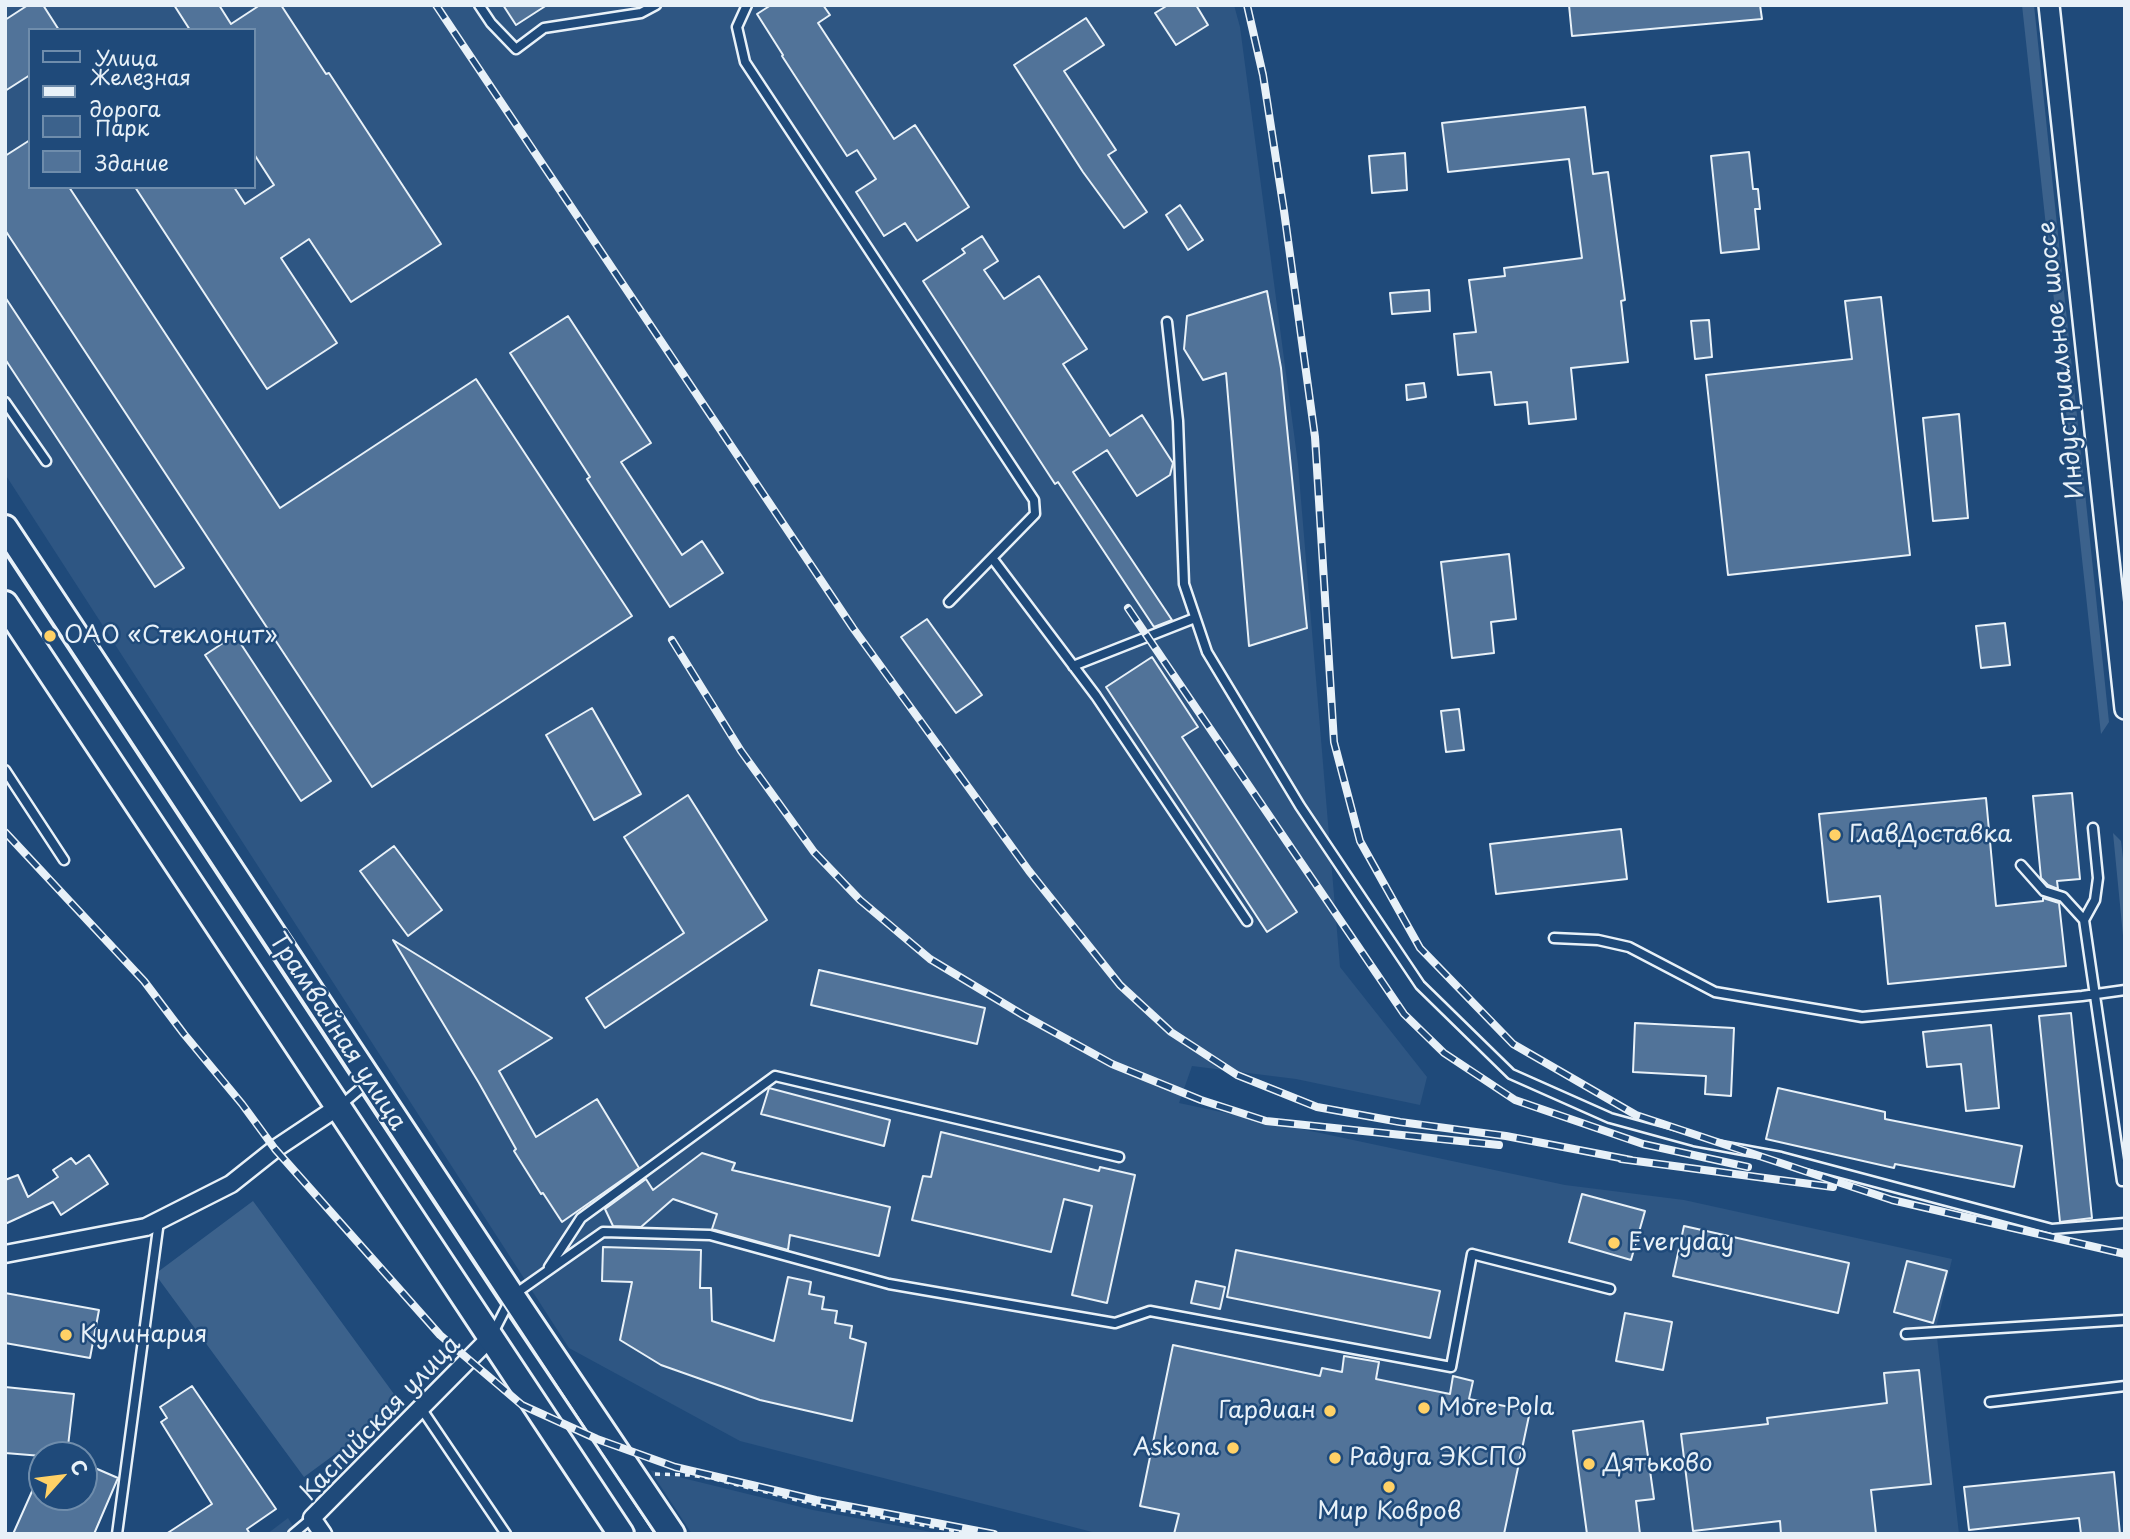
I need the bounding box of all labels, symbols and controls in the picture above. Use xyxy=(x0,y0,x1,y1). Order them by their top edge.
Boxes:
legend xyxy=(28,28,256,189)
text: Улица xyxy=(95,41,158,73)
text: Железная дорога xyxy=(90,60,191,124)
text: Парк xyxy=(95,111,149,143)
text: Здание xyxy=(95,146,169,178)
street label: Индустриальное шоссе xyxy=(2033,220,2091,500)
place label: ОАО «Стеклонит» xyxy=(64,622,277,650)
marker: ОАО «Стеклонит» xyxy=(42,628,58,644)
place label: ГлавДоставка xyxy=(1849,821,2012,849)
marker: ГлавДоставка xyxy=(1827,827,1843,843)
street label: Трамвайная улица xyxy=(262,928,412,1136)
place label: Everyday xyxy=(1628,1229,1734,1257)
marker: Everyday xyxy=(1606,1235,1622,1251)
place label: Кулинария xyxy=(80,1321,207,1349)
marker: Кулинария xyxy=(58,1327,74,1343)
street label: Каспийская улица xyxy=(295,1330,467,1508)
place label: More Pola xyxy=(1438,1394,1554,1422)
place label: Гардиан xyxy=(1218,1397,1316,1425)
marker: More Pola xyxy=(1416,1400,1432,1416)
marker: Гардиан xyxy=(1322,1403,1338,1419)
place label: Askona xyxy=(1133,1434,1219,1462)
marker: Askona xyxy=(1225,1440,1241,1456)
north arrow xyxy=(28,1441,98,1511)
place label: Радуга ЭКСПО xyxy=(1349,1444,1527,1472)
marker: Радуга ЭКСПО xyxy=(1327,1450,1343,1466)
place label: Дятьково xyxy=(1603,1450,1713,1478)
text: С xyxy=(64,1454,95,1480)
marker: Дятьково xyxy=(1581,1456,1597,1472)
marker: Мир Ковров xyxy=(1381,1479,1397,1495)
place label: Мир Ковров xyxy=(1317,1498,1461,1526)

